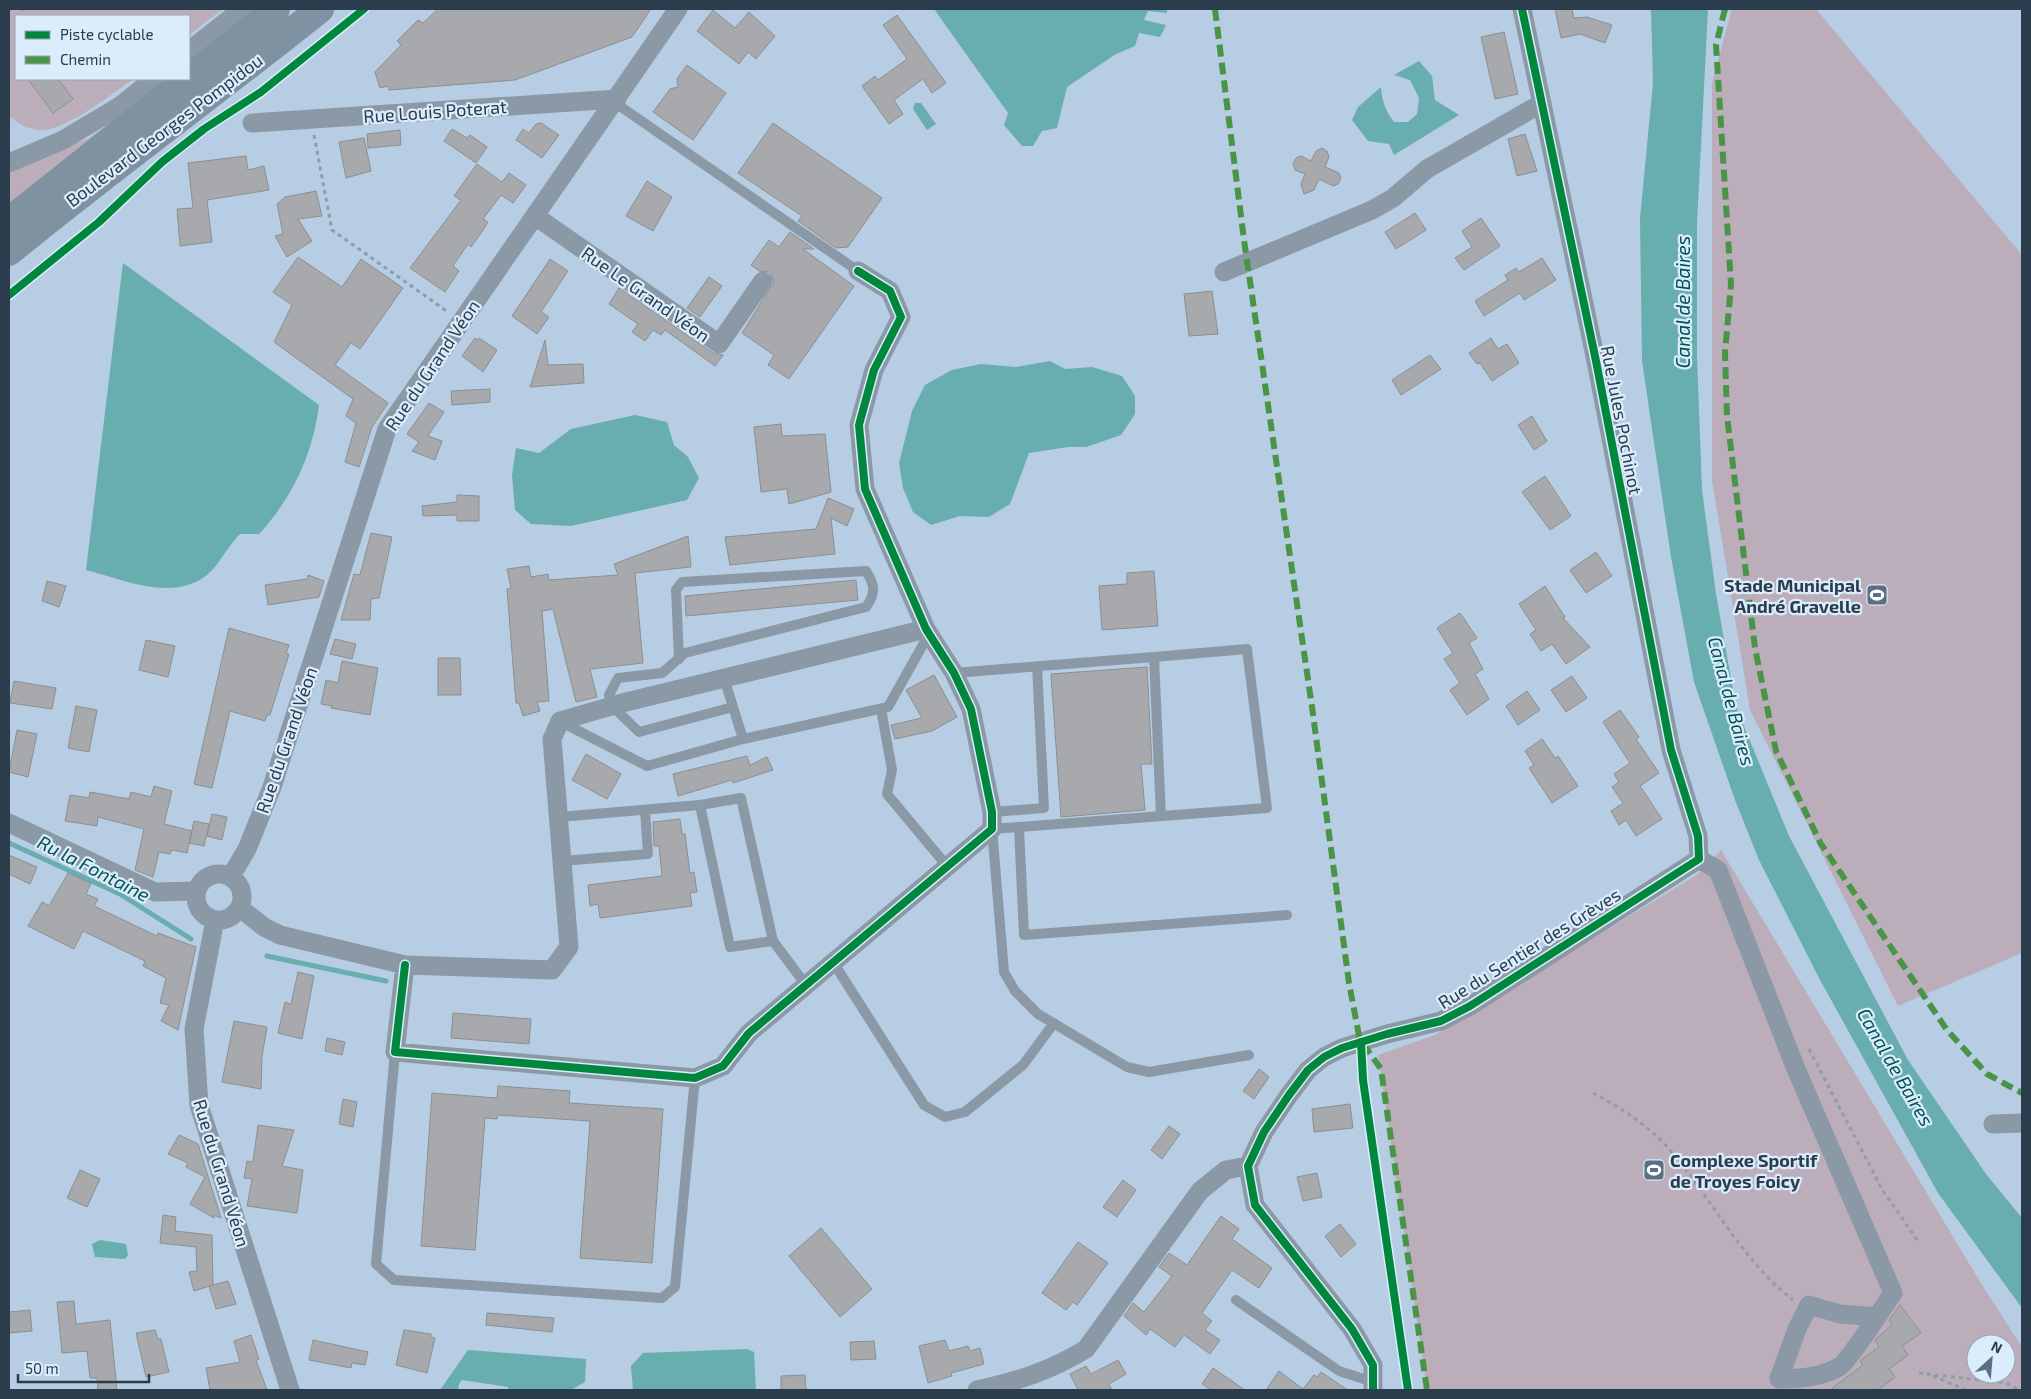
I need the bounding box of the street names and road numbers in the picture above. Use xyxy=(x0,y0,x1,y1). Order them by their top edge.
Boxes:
street label: Boulevard Georges Pompidou xyxy=(61,49,267,211)
street label: Rue Louis Poterat xyxy=(363,95,508,127)
street label: Rue Le Grand Véon xyxy=(578,242,714,346)
street label: Rue du Grand Véon xyxy=(380,295,484,435)
street label: Rue Jules Pochinot xyxy=(1597,344,1647,496)
street label: Rue du Grand Véon xyxy=(251,664,321,816)
street label: Rue du Sentier des Grèves xyxy=(1434,883,1624,1013)
street label: Rue du Grand Véon xyxy=(189,1097,255,1249)

